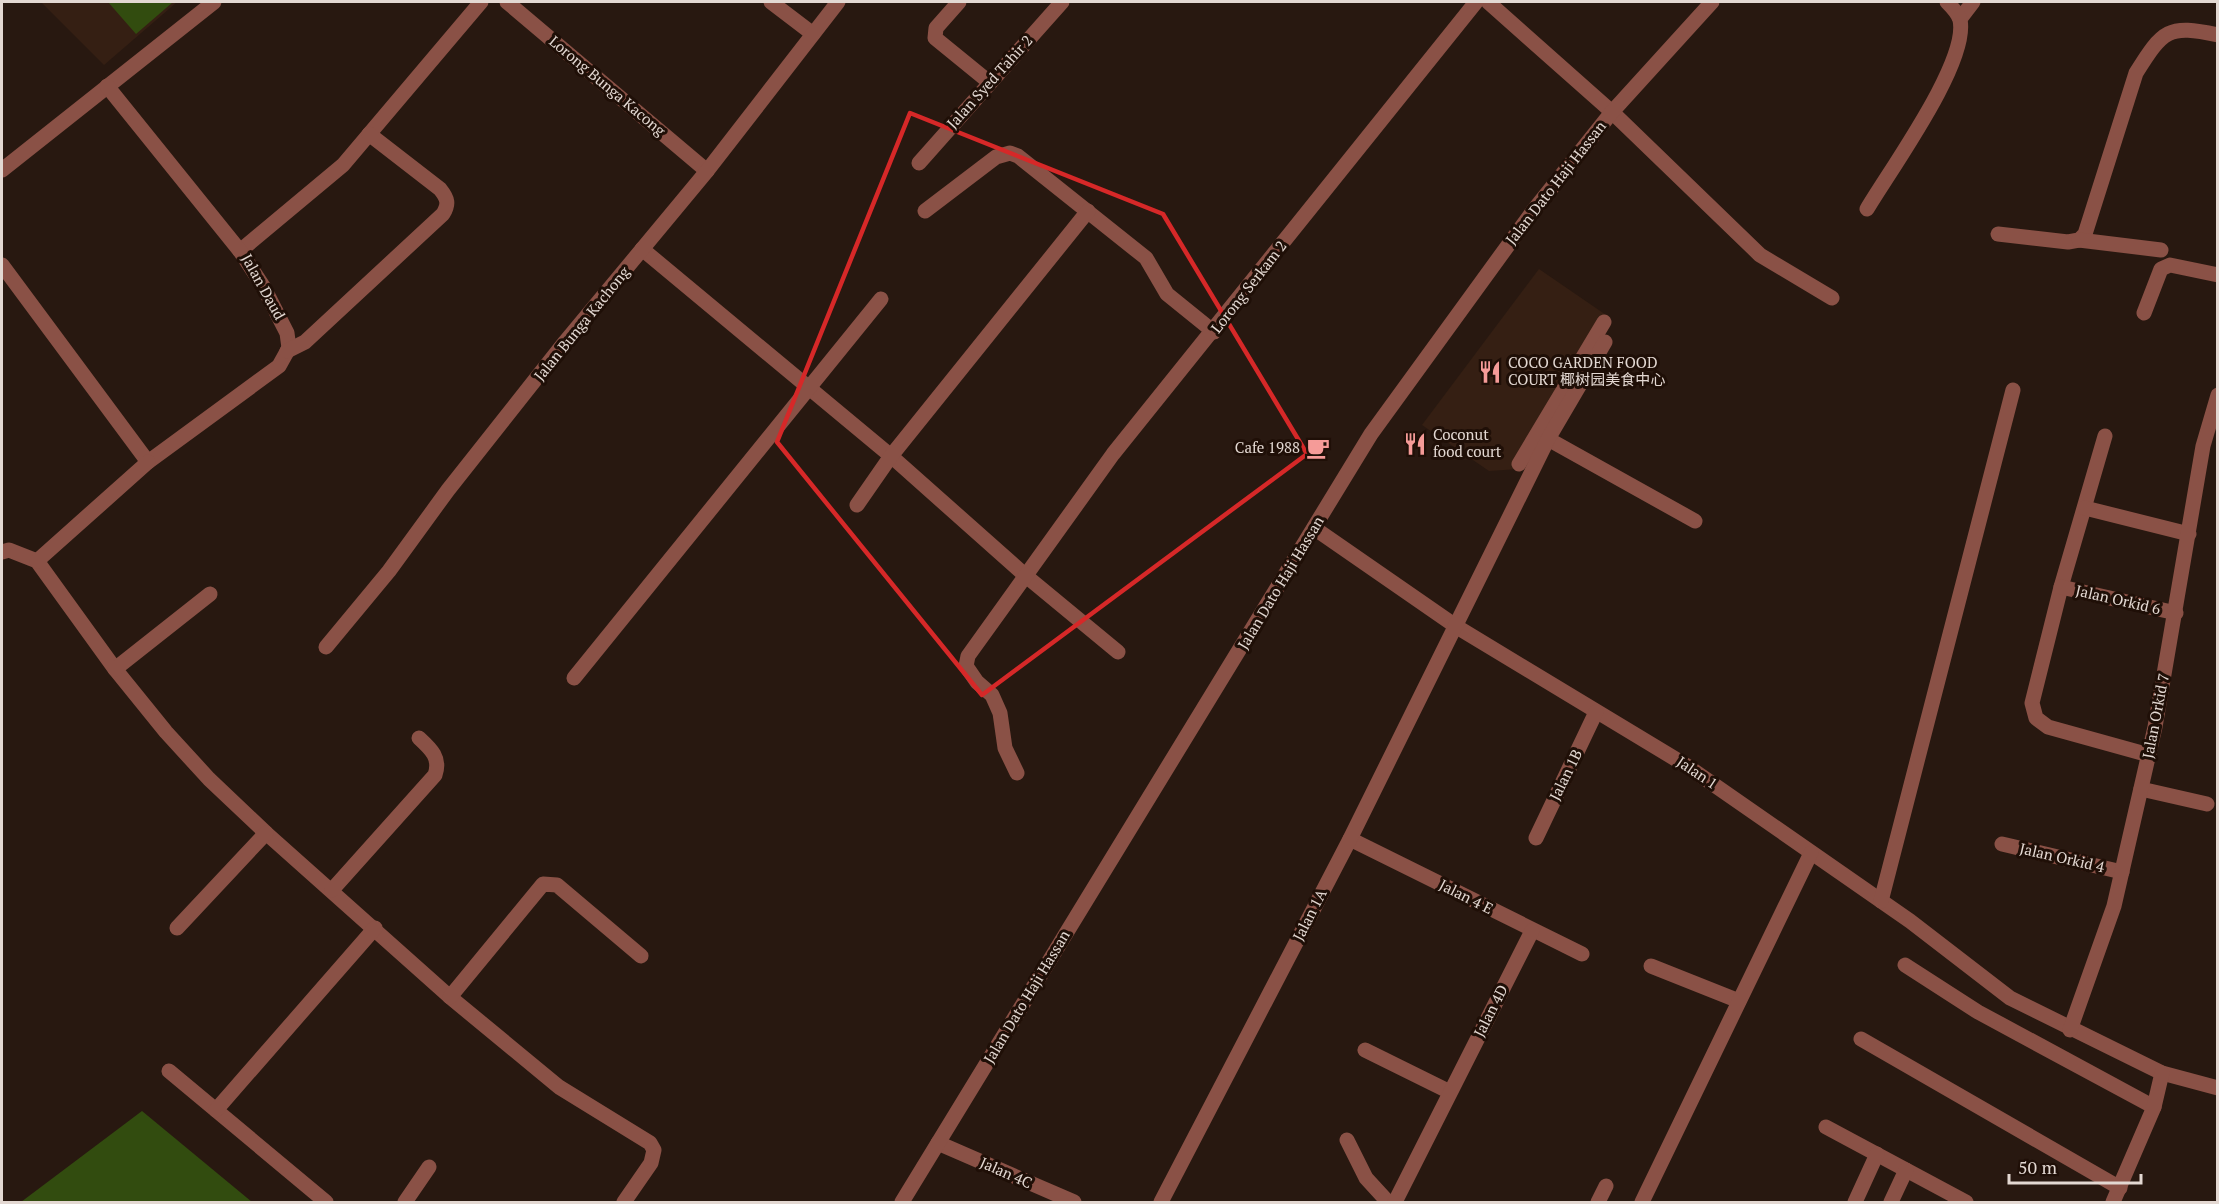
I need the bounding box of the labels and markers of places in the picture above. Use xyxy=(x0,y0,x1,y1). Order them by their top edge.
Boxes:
place label: COCO GARDEN FOOD COURT 椰树园美食中心 xyxy=(1508,352,1665,389)
restaurant icon: COCO GARDEN FOOD COURT 椰树园美食中心 xyxy=(1477,359,1503,385)
place label: Coconut food court xyxy=(1433,424,1502,461)
restaurant icon: Coconut food court xyxy=(1402,431,1428,457)
cafe icon: Cafe 1988 xyxy=(1305,435,1331,461)
place label: Cafe 1988 xyxy=(1235,437,1300,457)

